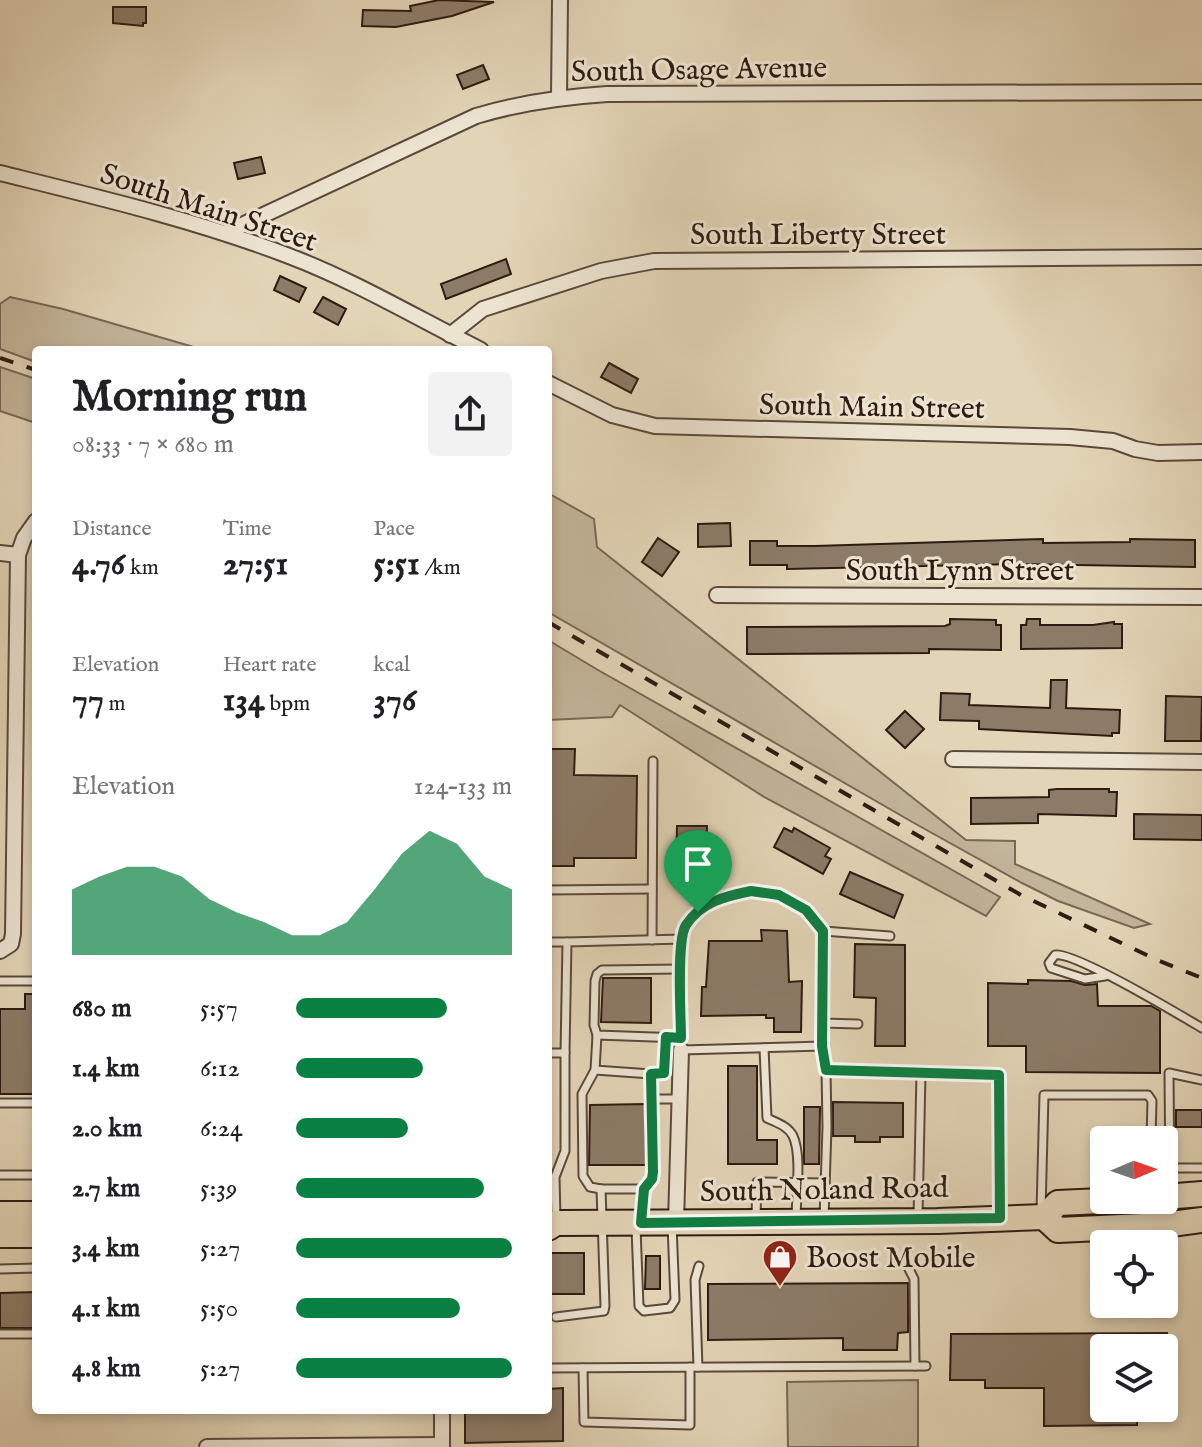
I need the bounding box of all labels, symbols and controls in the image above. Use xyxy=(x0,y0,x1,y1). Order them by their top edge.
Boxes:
street label: South Osage Avenue xyxy=(571,50,828,92)
street label: South Main Street xyxy=(95,156,322,262)
street label: South Liberty Street xyxy=(690,217,946,255)
text: Morning run xyxy=(72,370,307,426)
button: share xyxy=(428,372,512,456)
street label: South Main Street xyxy=(759,387,985,429)
text: 08:33 · 7 × 680 m xyxy=(72,428,234,461)
text: Distance xyxy=(72,515,152,543)
text: Time xyxy=(223,515,272,543)
text: Pace xyxy=(373,515,415,543)
text: 4.76 xyxy=(72,543,125,586)
text: 27:51 xyxy=(223,543,288,586)
text: 5:51 xyxy=(373,543,420,586)
street label: South Lynn Street xyxy=(846,553,1074,591)
text: km xyxy=(125,554,159,582)
text: /km xyxy=(420,554,461,582)
text: Elevation xyxy=(72,651,159,679)
text: Heart rate xyxy=(223,651,317,679)
text: kcal xyxy=(373,651,410,679)
text: 77 xyxy=(72,679,104,722)
text: 134 xyxy=(223,679,265,722)
text: 376 xyxy=(373,679,416,722)
text: m xyxy=(104,690,126,718)
text: bpm xyxy=(265,690,310,718)
text: Elevation xyxy=(72,770,175,803)
text: 124–133 m xyxy=(414,770,512,803)
pin xyxy=(664,830,732,912)
icon: arrive xyxy=(676,842,720,886)
text: 680 m xyxy=(72,992,132,1025)
text: 5:57 xyxy=(200,992,238,1025)
text: 1.4 km xyxy=(72,1052,140,1085)
text: 6:12 xyxy=(200,1052,240,1085)
text: 2.0 km xyxy=(72,1112,142,1145)
text: 6:24 xyxy=(200,1112,243,1145)
north arrow xyxy=(1090,1126,1178,1214)
map controls xyxy=(1090,1126,1178,1422)
street label: South Noland Road xyxy=(699,1170,950,1212)
text: 2.7 km xyxy=(72,1172,140,1205)
text: 5:39 xyxy=(200,1172,237,1205)
button: locate xyxy=(1090,1230,1178,1318)
text: 3.4 km xyxy=(72,1232,140,1265)
text: 5:27 xyxy=(200,1232,240,1265)
shop icon: Boost Mobile xyxy=(761,1238,799,1288)
place label: Boost Mobile xyxy=(806,1240,975,1278)
text: 4.1 km xyxy=(72,1292,140,1325)
text: 5:50 xyxy=(200,1292,238,1325)
button: layers xyxy=(1090,1334,1178,1422)
text: 4.8 km xyxy=(72,1352,141,1385)
text: 5:27 xyxy=(200,1352,240,1385)

